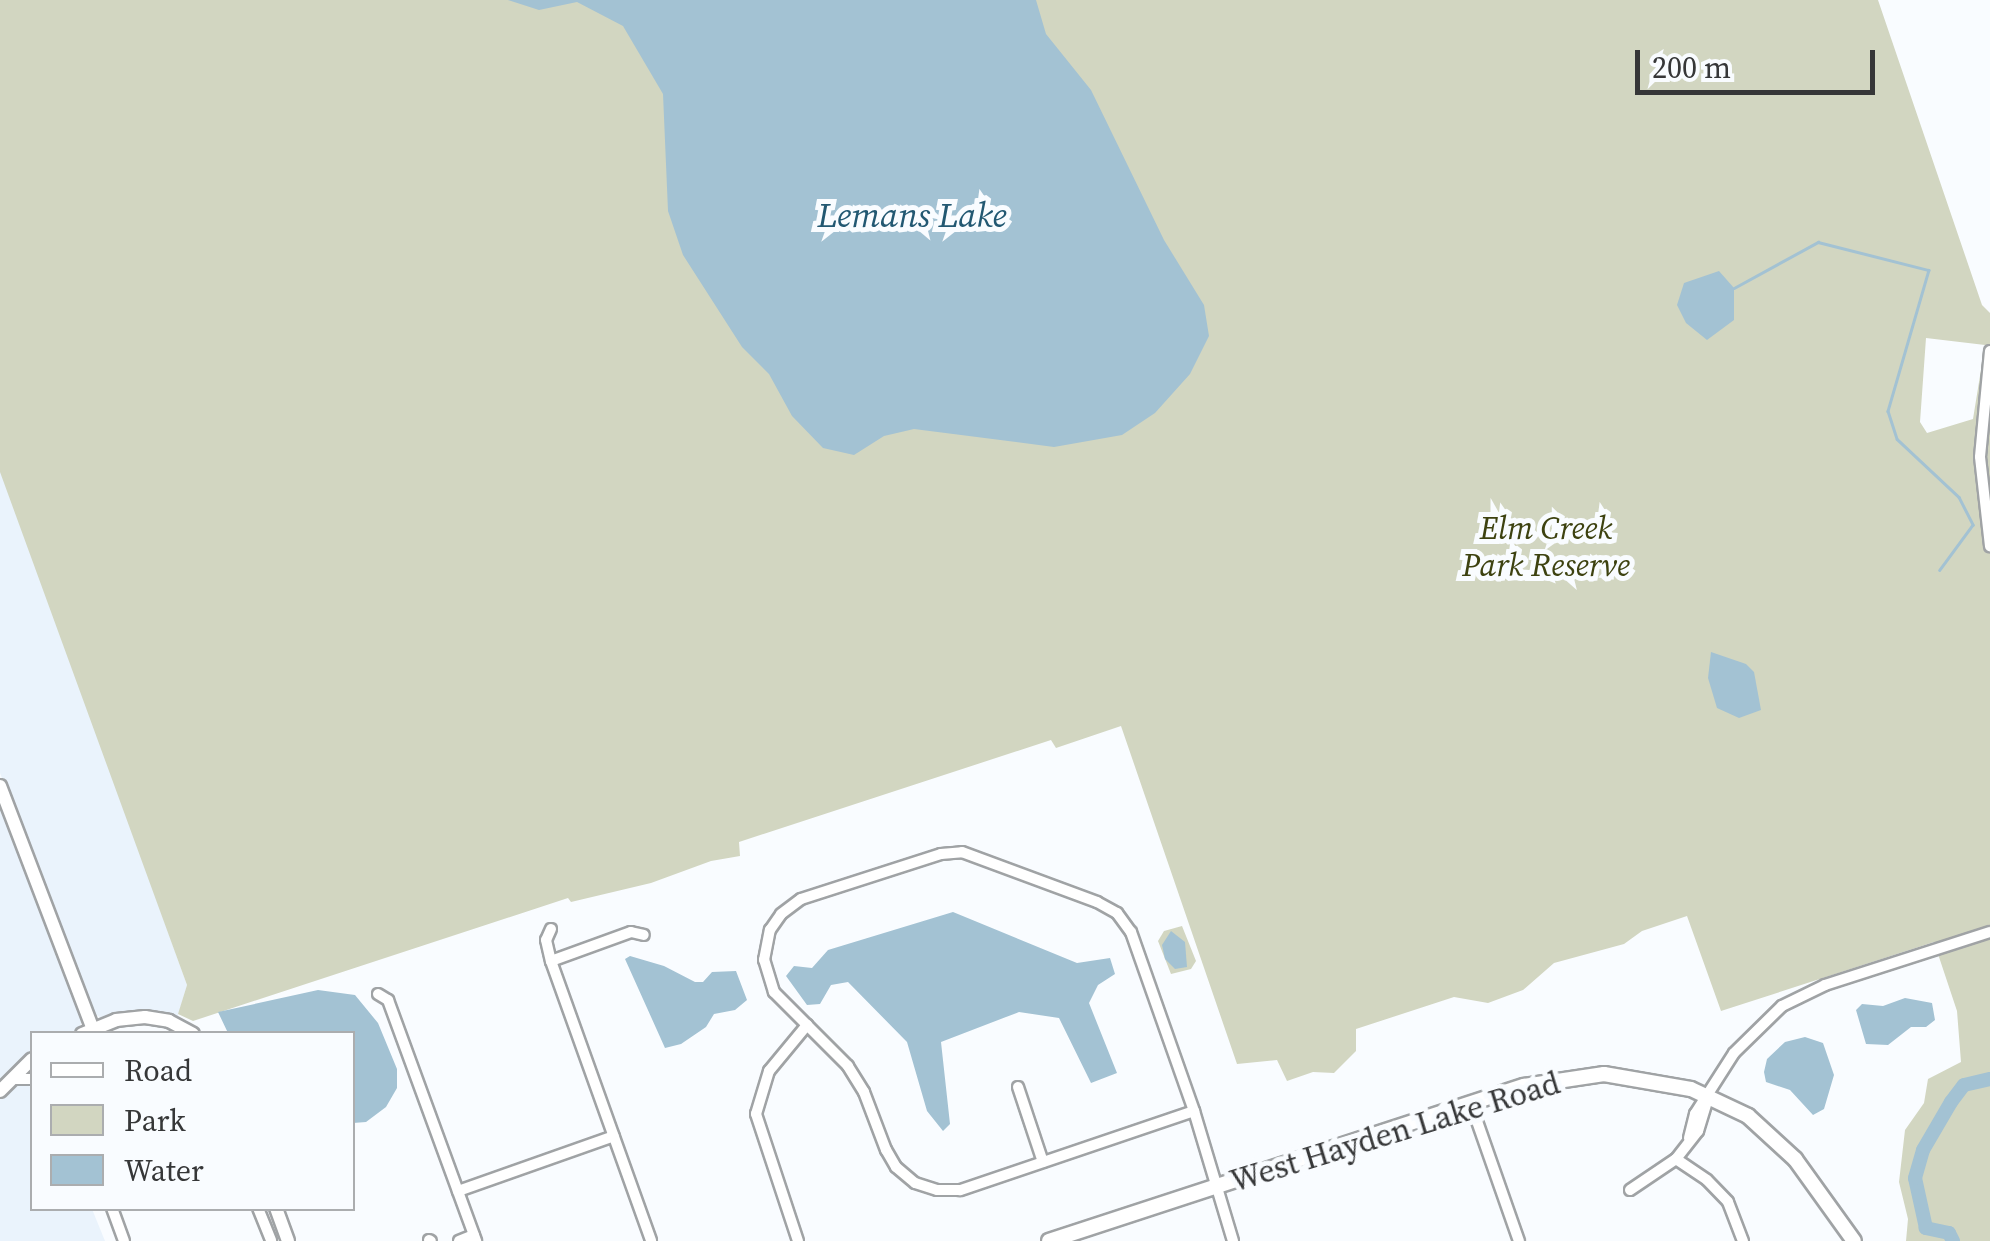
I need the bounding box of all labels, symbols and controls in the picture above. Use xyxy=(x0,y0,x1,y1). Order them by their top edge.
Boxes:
scale bar xyxy=(1640,30,1880,92)
text: 200 m xyxy=(1652,47,1731,88)
water label: Lemans Lake xyxy=(817,194,1007,236)
park label: Elm Creek Park Reserve xyxy=(1462,510,1630,585)
legend xyxy=(30,1031,355,1211)
text: Road xyxy=(124,1050,192,1091)
street label: West Hayden Lake Road xyxy=(1226,1064,1564,1200)
text: Park xyxy=(124,1100,186,1141)
text: Water xyxy=(124,1150,204,1191)

